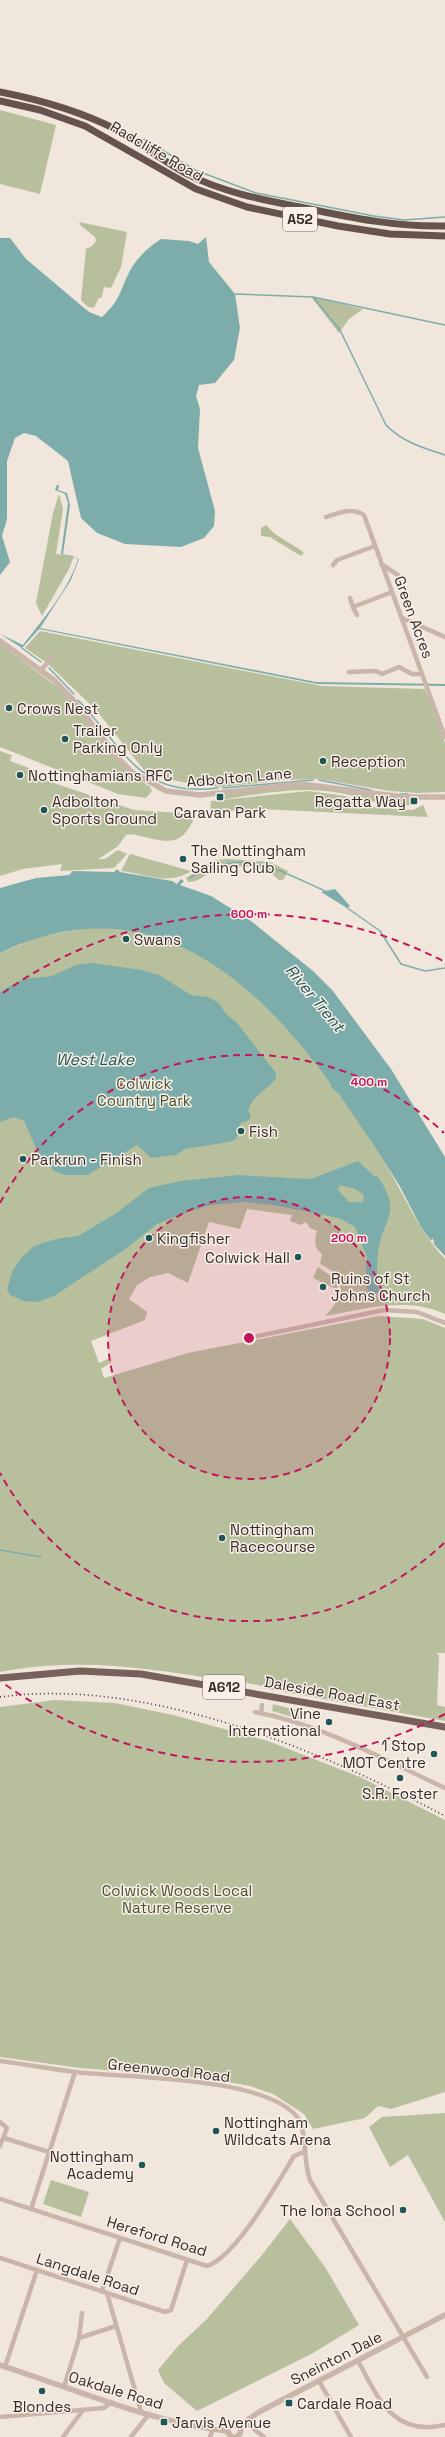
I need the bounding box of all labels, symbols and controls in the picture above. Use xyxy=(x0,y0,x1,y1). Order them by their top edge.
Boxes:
street label: Radcliffe Road xyxy=(107,117,207,185)
road number: A52 xyxy=(283,207,317,231)
street label: Green Acres xyxy=(390,573,438,661)
place label: Crows Nest xyxy=(17,699,98,718)
marker: Crows Nest xyxy=(4,703,14,713)
place label: Trailer Parking Only xyxy=(73,721,163,757)
marker: Trailer Parking Only xyxy=(60,734,70,744)
place label: Reception xyxy=(331,752,406,771)
marker: Reception xyxy=(318,756,328,766)
street label: Adbolton Lane xyxy=(186,763,293,791)
place label: Nottinghamians RFC xyxy=(28,766,173,785)
marker: Nottinghamians RFC xyxy=(15,770,25,780)
place label: Adbolton Sports Ground xyxy=(52,792,157,828)
marker: Caravan Park xyxy=(215,792,225,802)
place label: Regatta Way xyxy=(315,792,406,811)
marker: Regatta Way xyxy=(409,796,419,806)
place label: Caravan Park xyxy=(174,803,266,822)
marker: Adbolton Sports Ground xyxy=(39,805,49,815)
place label: The Nottingham Sailing Club xyxy=(191,841,306,877)
marker: The Nottingham Sailing Club xyxy=(178,854,188,864)
text: 600 m xyxy=(231,906,267,922)
place label: Swans xyxy=(134,930,181,949)
marker: Swans xyxy=(121,934,131,944)
water label: River Trent xyxy=(281,960,350,1037)
water label: West Lake xyxy=(56,1049,135,1070)
park label: Colwick Country Park xyxy=(97,1074,191,1110)
text: 400 m xyxy=(351,1074,387,1090)
place label: Fish xyxy=(249,1122,278,1141)
marker: Fish xyxy=(236,1126,246,1136)
place label: Parkrun - Finish xyxy=(31,1150,142,1169)
marker: Parkrun - Finish xyxy=(18,1154,28,1164)
place label: Kingfisher xyxy=(157,1229,231,1248)
text: 200 m xyxy=(331,1230,367,1246)
marker: Kingfisher xyxy=(144,1233,154,1243)
place label: Colwick Hall xyxy=(205,1248,290,1267)
marker: Colwick Hall xyxy=(293,1252,303,1262)
place label: Ruins of St Johns Church xyxy=(331,1269,430,1305)
marker: Ruins of St Johns Church xyxy=(318,1282,328,1292)
centre of rings xyxy=(242,1331,256,1345)
place label: Nottingham Racecourse xyxy=(230,1520,316,1556)
marker: Nottingham Racecourse xyxy=(217,1533,227,1543)
street label: Daleside Road East xyxy=(263,1672,401,1714)
road number: A612 xyxy=(203,1675,245,1699)
place label: Vine International xyxy=(229,1704,321,1740)
marker: Vine International xyxy=(324,1717,334,1727)
place label: 1 Stop MOT Centre xyxy=(343,1736,426,1772)
marker: 1 Stop MOT Centre xyxy=(429,1749,439,1759)
marker: S.R. Foster xyxy=(395,1773,405,1783)
place label: S.R. Foster xyxy=(362,1784,438,1803)
park label: Colwick Woods Local Nature Reserve xyxy=(102,1881,252,1917)
street label: Greenwood Road xyxy=(107,2054,231,2086)
place label: Nottingham Wildcats Arena xyxy=(224,2113,332,2149)
marker: Nottingham Wildcats Arena xyxy=(211,2126,221,2136)
place label: Nottingham Academy xyxy=(50,2147,134,2183)
marker: Nottingham Academy xyxy=(137,2160,147,2170)
place label: The Iona School xyxy=(280,2201,395,2220)
marker: The Iona School xyxy=(398,2205,408,2215)
street label: Hereford Road xyxy=(105,2212,209,2260)
street label: Langdale Road xyxy=(34,2248,142,2300)
street label: Sneinton Dale xyxy=(287,2327,385,2389)
street label: Oakdale Road xyxy=(66,2367,166,2413)
marker: Blondes xyxy=(37,2386,47,2396)
place label: Cardale Road xyxy=(297,2394,392,2413)
place label: Blondes xyxy=(13,2397,71,2416)
marker: Cardale Road xyxy=(284,2398,294,2408)
place label: Jarvis Avenue xyxy=(172,2413,271,2432)
marker: Jarvis Avenue xyxy=(159,2417,169,2427)

